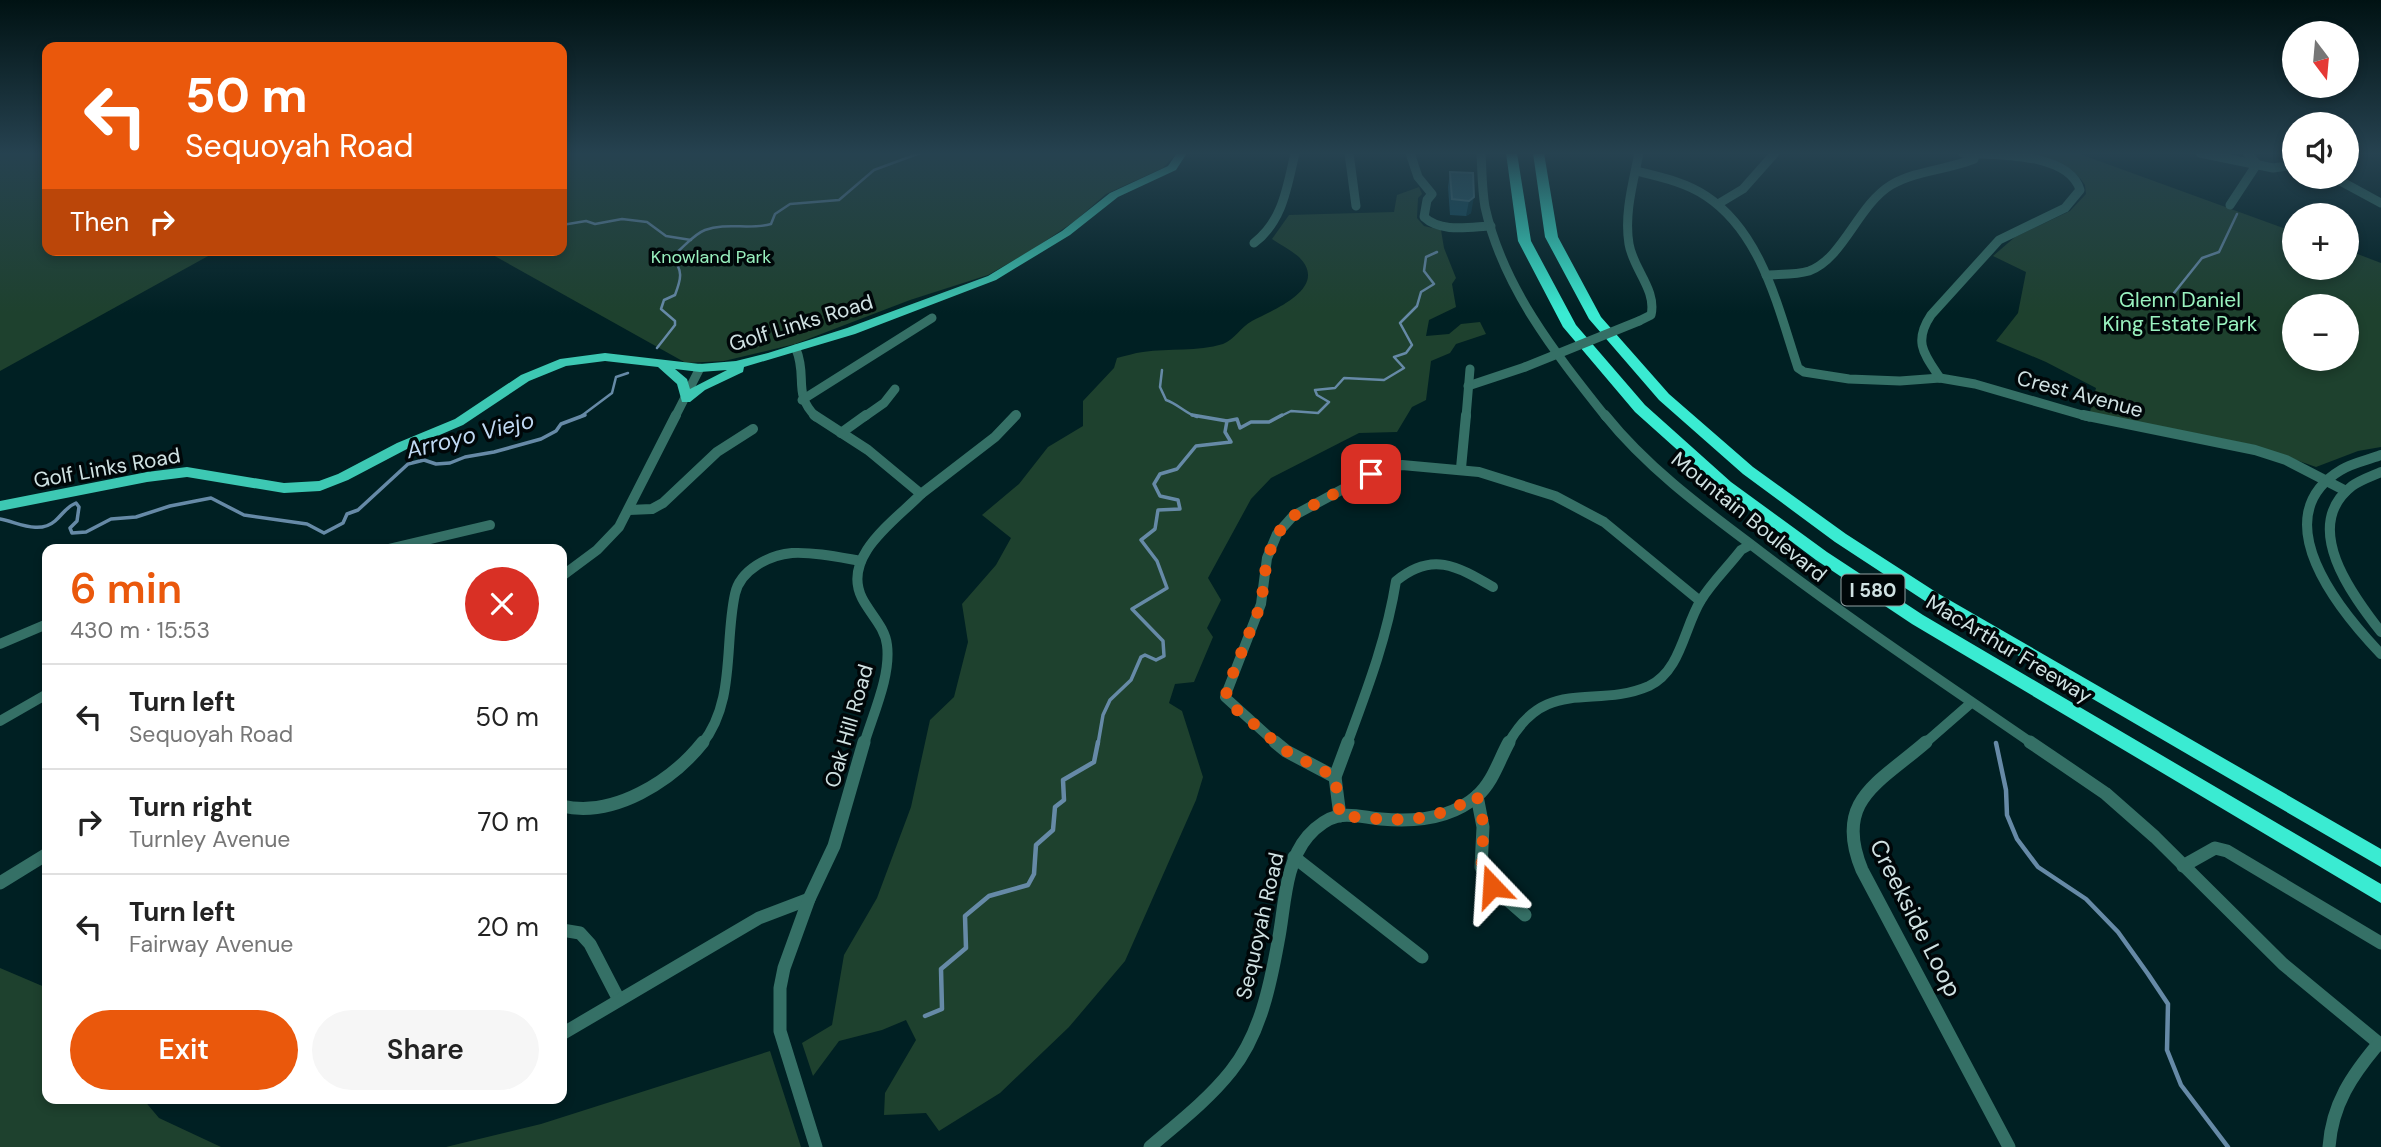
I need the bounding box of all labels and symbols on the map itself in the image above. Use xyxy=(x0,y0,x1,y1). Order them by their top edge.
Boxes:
north arrow xyxy=(2282,21,2359,98)
park label: Knowland Park xyxy=(651,245,771,269)
park label: Glenn Daniel King Estate Park xyxy=(2103,286,2258,338)
street label: Golf Links Road xyxy=(726,288,876,358)
street label: Crest Avenue xyxy=(2014,364,2146,424)
water label: Arroyo Viejo xyxy=(402,405,537,466)
street label: Golf Links Road xyxy=(31,441,183,495)
pin xyxy=(1341,444,1401,504)
street label: Mountain Boulevard xyxy=(1665,446,1833,588)
road number: I 580 xyxy=(1842,575,1904,606)
street label: MacArthur Freeway xyxy=(1921,588,2097,710)
street label: Oak Hill Road xyxy=(818,661,880,791)
street label: Creekside Loop xyxy=(1863,834,1969,1002)
position arrow xyxy=(1455,849,1529,923)
street label: Sequoyah Road xyxy=(1229,850,1291,1002)

